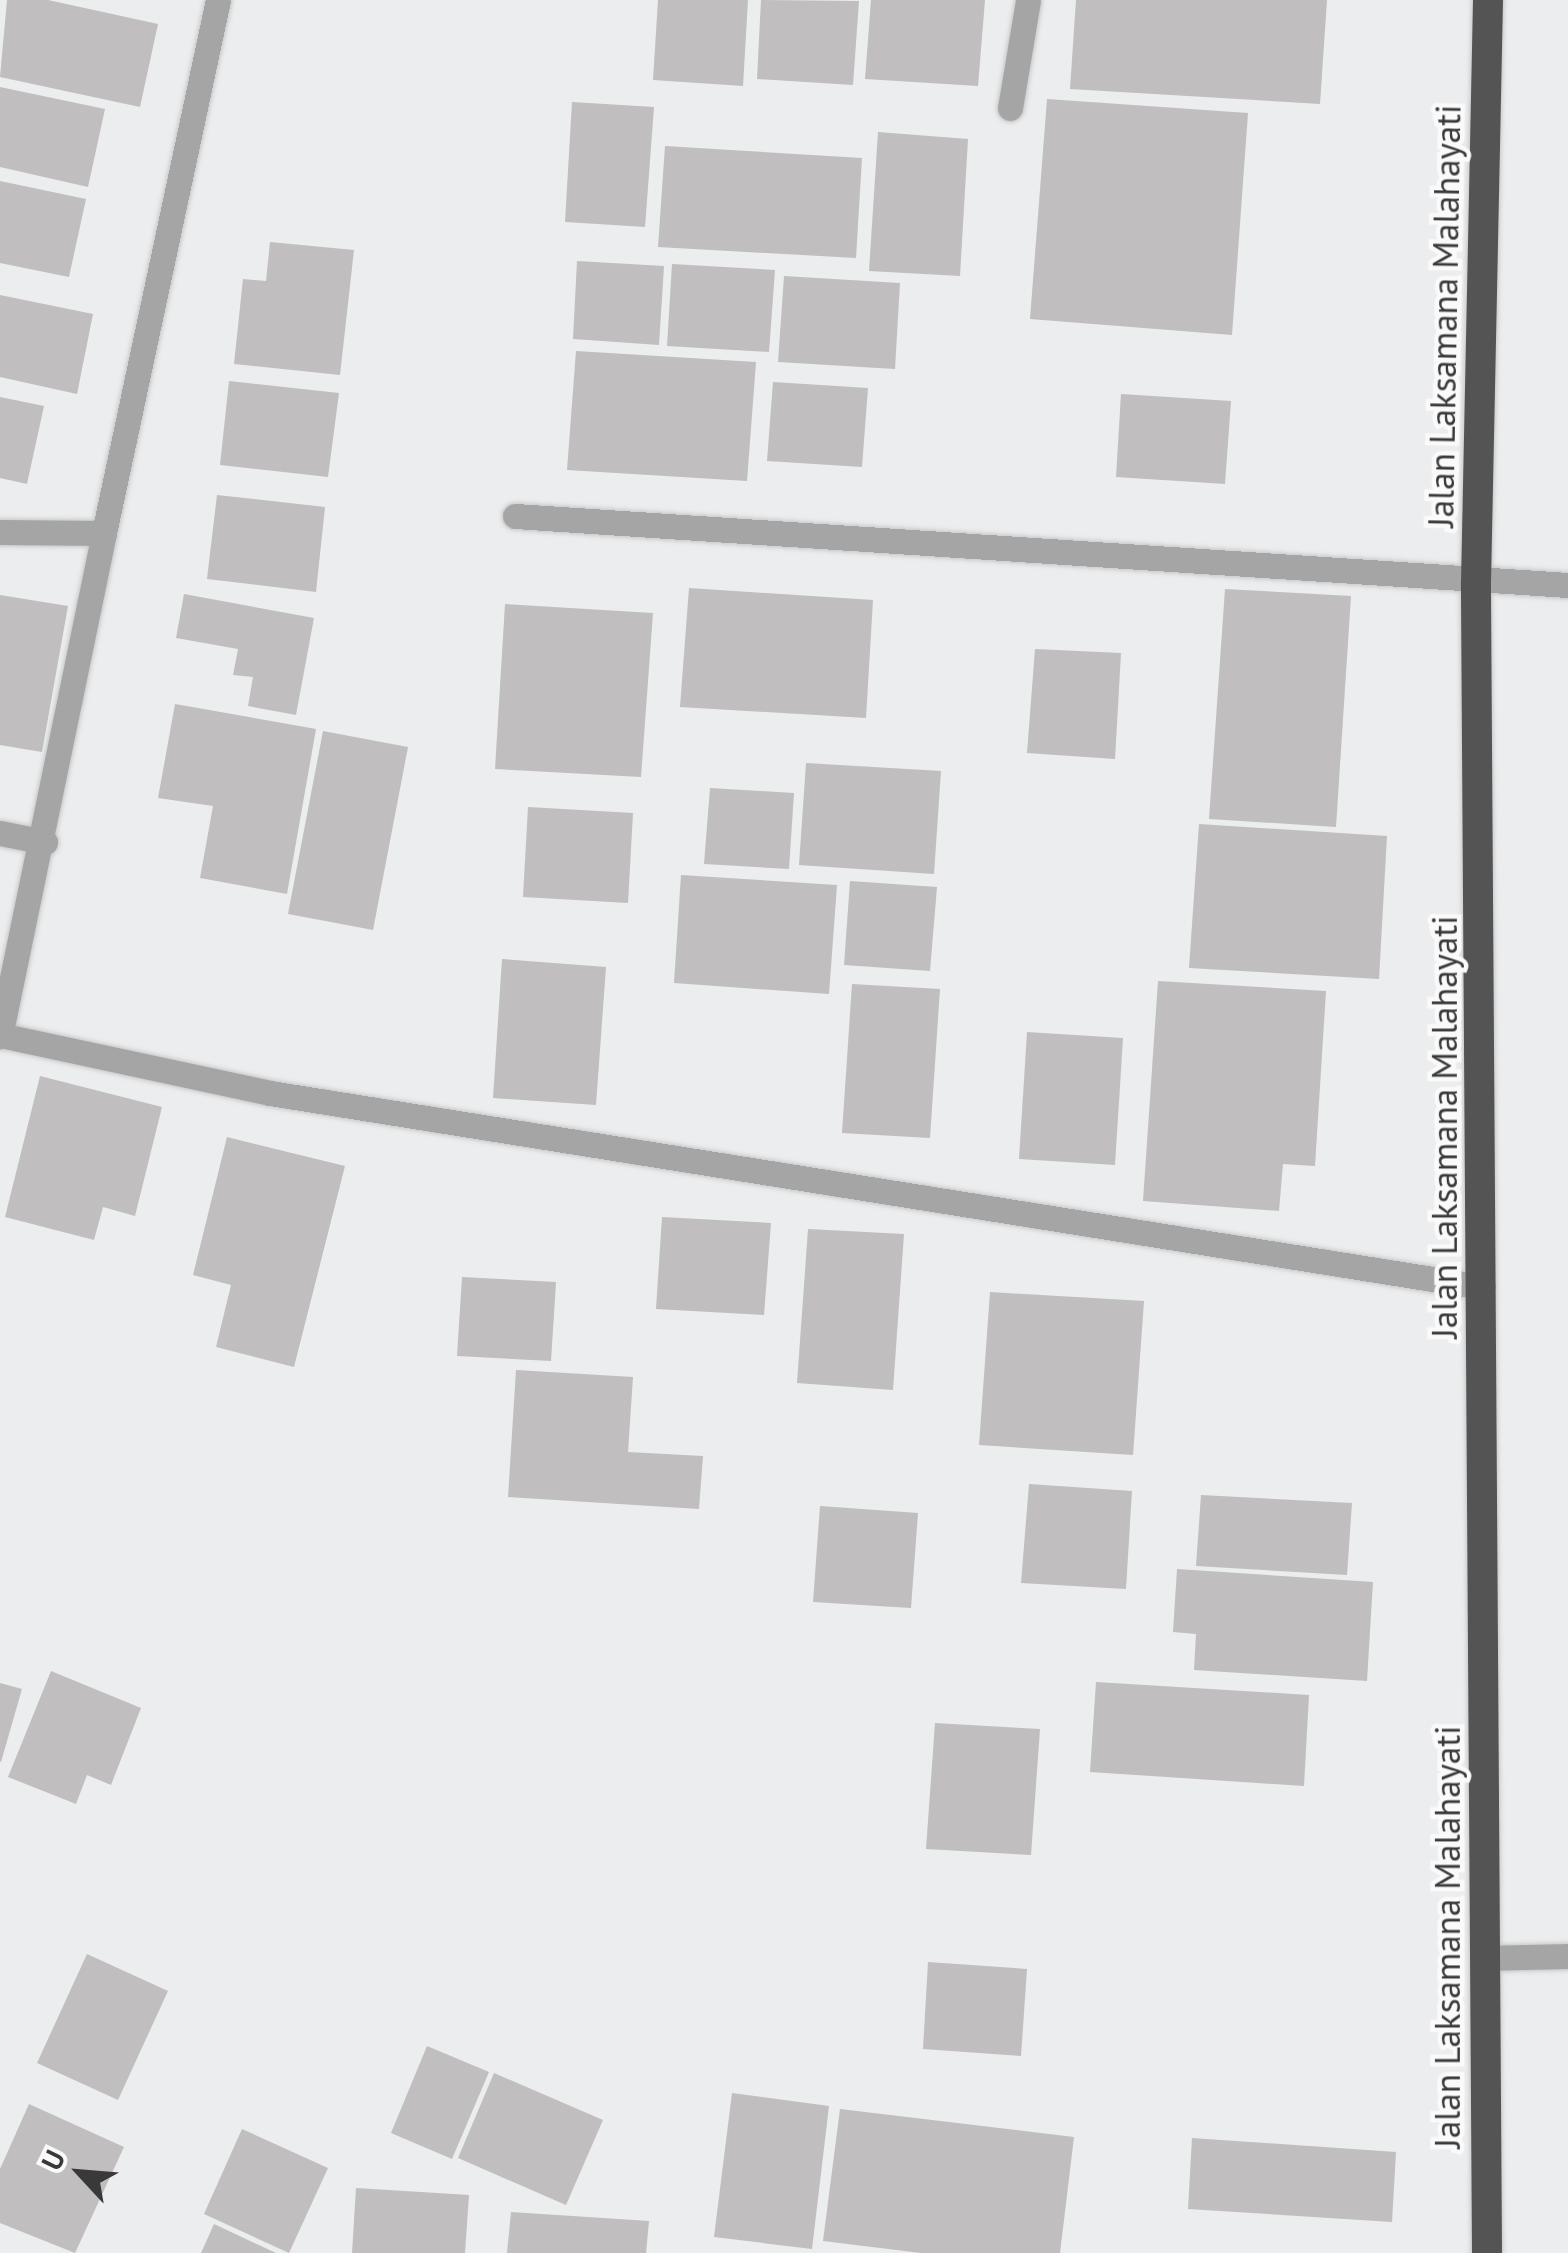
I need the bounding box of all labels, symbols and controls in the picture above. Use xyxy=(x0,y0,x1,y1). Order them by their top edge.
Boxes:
street label: Jalan Laksamana Malahayati xyxy=(1419,104,1469,528)
street label: Jalan Laksamana Malahayati xyxy=(1423,916,1465,1338)
street label: Jalan Laksamana Malahayati xyxy=(1426,1726,1468,2148)
north arrow xyxy=(30,2123,130,2223)
text: U xyxy=(32,2144,73,2176)

